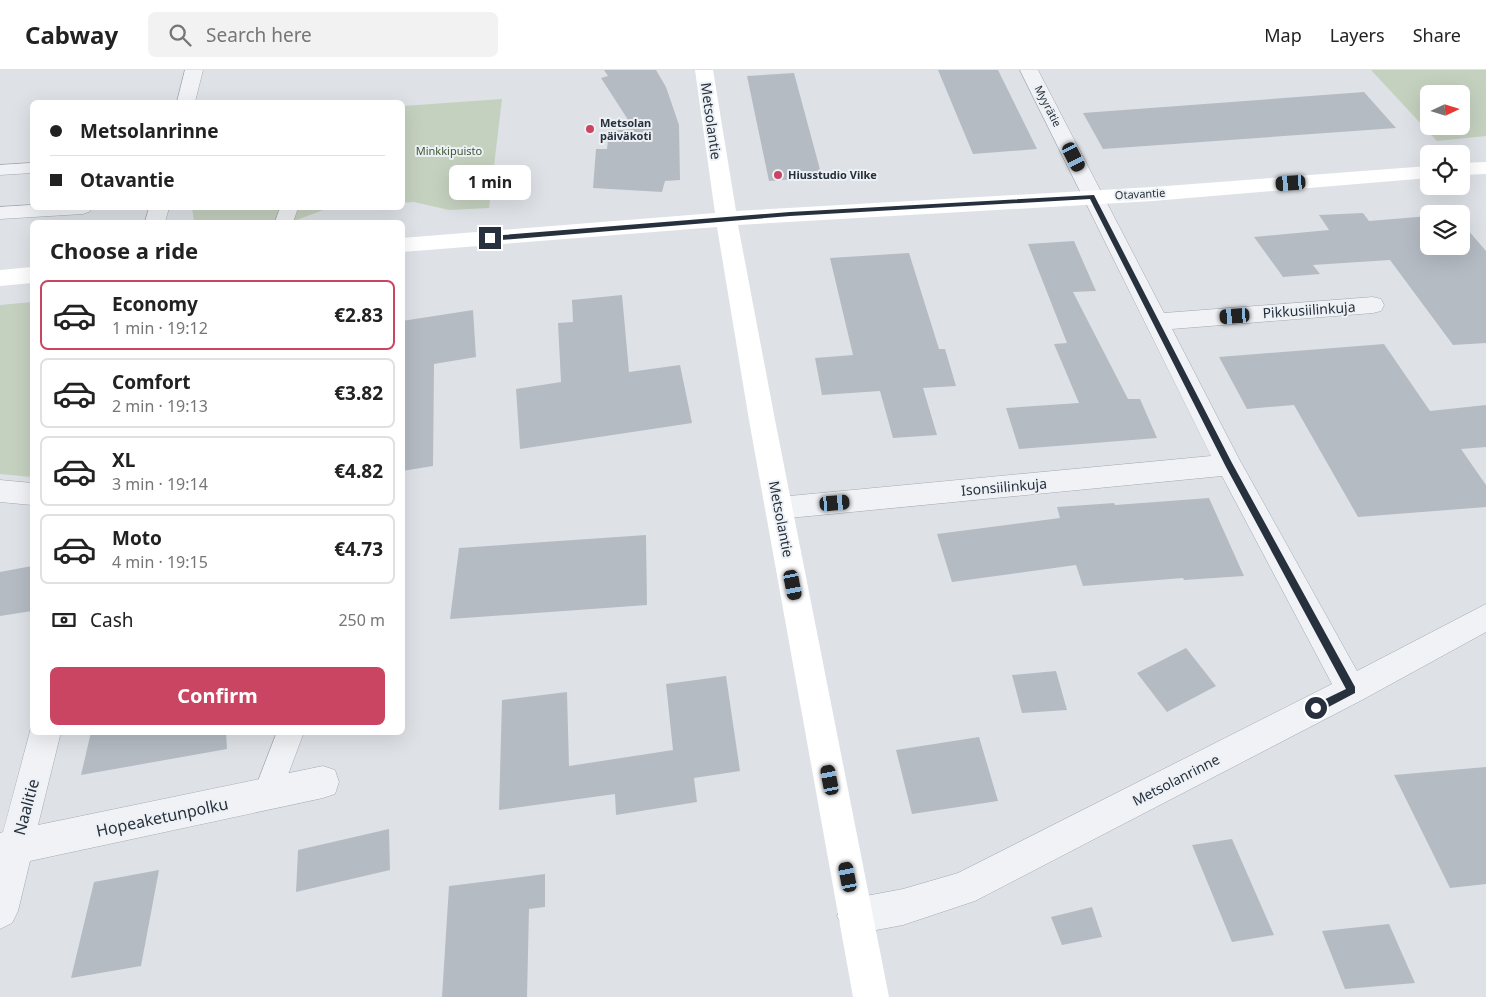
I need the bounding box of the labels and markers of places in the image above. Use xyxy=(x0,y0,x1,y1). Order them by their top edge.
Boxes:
place label: Metsolan päiväkoti xyxy=(600,115,651,143)
marker: Metsolan päiväkoti xyxy=(584,123,596,135)
place label: Hiusstudio Vilke xyxy=(788,167,877,182)
marker: Hiusstudio Vilke xyxy=(772,169,784,181)

